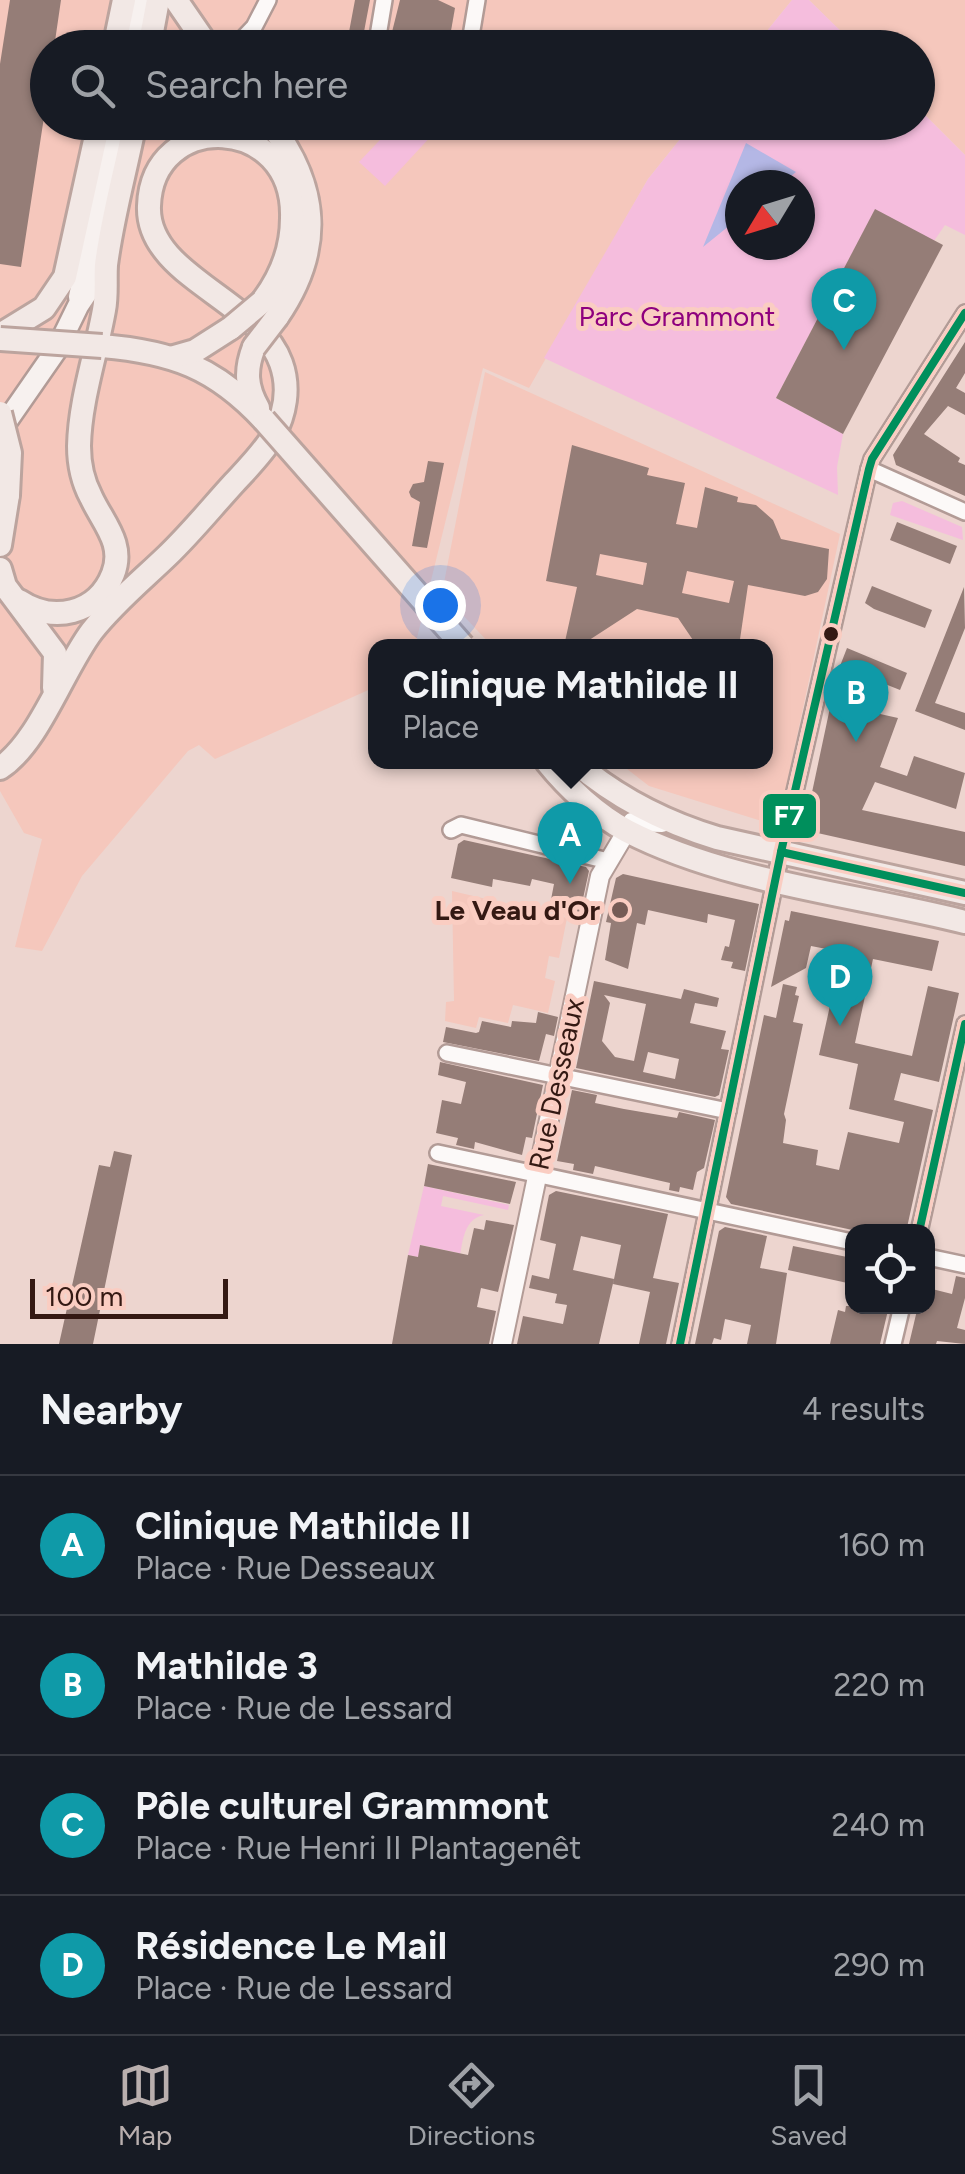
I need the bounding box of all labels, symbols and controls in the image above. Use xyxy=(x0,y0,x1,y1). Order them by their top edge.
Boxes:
search box xyxy=(30,30,935,140)
icon: search xyxy=(65,58,120,113)
text: Search here xyxy=(145,62,348,108)
north arrow xyxy=(725,170,815,260)
pin: C xyxy=(812,268,876,350)
park label: Parc Grammont xyxy=(579,299,775,333)
your location xyxy=(415,580,466,631)
unlabelled marker xyxy=(821,624,841,644)
popup xyxy=(368,639,773,769)
pin: B xyxy=(824,660,888,742)
text: Clinique Mathilde II xyxy=(402,662,739,708)
text: Place xyxy=(402,708,479,746)
line badge: F7 xyxy=(761,792,818,840)
text: F7 xyxy=(773,798,805,832)
pin: A xyxy=(538,802,602,884)
place label: Le Veau d'Or xyxy=(435,893,600,927)
marker: Le Veau d'Or xyxy=(609,899,631,921)
pin: D xyxy=(808,944,872,1026)
street label: Rue Desseaux xyxy=(521,994,591,1173)
map controls xyxy=(845,1224,935,1314)
button: locate xyxy=(845,1224,935,1314)
scale bar xyxy=(30,1274,228,1318)
text: 100 m xyxy=(45,1279,123,1313)
text: Nearby xyxy=(40,1384,182,1435)
text: 4 results xyxy=(802,1390,925,1428)
text: Clinique Mathilde II xyxy=(135,1503,471,1549)
text: A xyxy=(61,1526,84,1564)
text: 160 m xyxy=(838,1526,925,1564)
text: Place · Rue Desseaux xyxy=(135,1549,435,1587)
text: Mathilde 3 xyxy=(135,1643,318,1689)
text: B xyxy=(63,1666,82,1704)
text: 220 m xyxy=(834,1666,925,1704)
text: Place · Rue de Lessard xyxy=(135,1689,453,1727)
text: Pôle culturel Grammont xyxy=(135,1783,550,1829)
text: C xyxy=(61,1806,84,1844)
text: 240 m xyxy=(832,1806,925,1844)
text: Place · Rue Henri II Plantagenêt xyxy=(135,1829,581,1867)
text: Résidence Le Mail xyxy=(135,1923,447,1969)
text: D xyxy=(61,1946,84,1984)
text: 290 m xyxy=(833,1946,925,1984)
text: Place · Rue de Lessard xyxy=(135,1969,453,2007)
tab: Map xyxy=(118,2058,173,2152)
tab: Directions xyxy=(408,2058,535,2152)
tab: Saved xyxy=(770,2058,847,2152)

